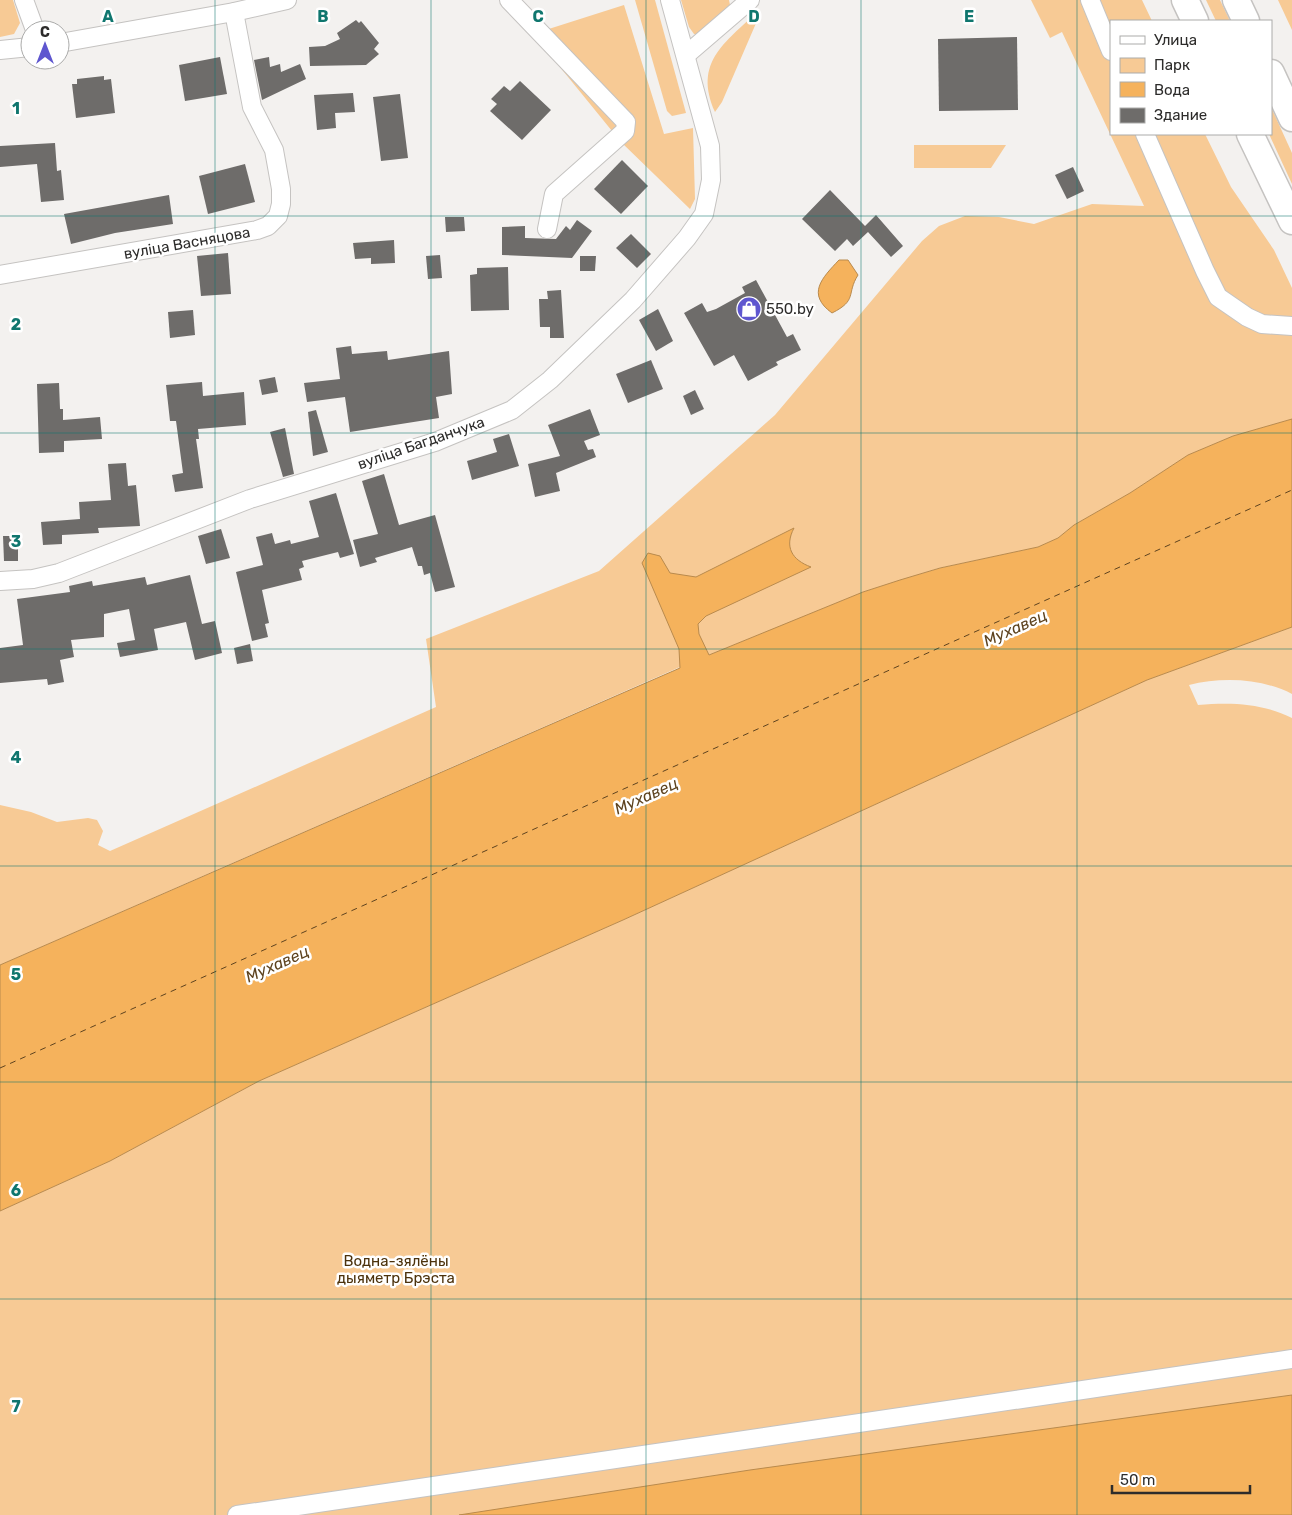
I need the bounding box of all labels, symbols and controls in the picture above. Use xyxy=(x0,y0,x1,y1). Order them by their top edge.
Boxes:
text: A xyxy=(102,7,114,26)
text: B xyxy=(317,7,329,26)
text: C xyxy=(532,7,544,26)
text: D xyxy=(748,7,760,26)
text: E xyxy=(964,7,974,26)
north arrow xyxy=(20,20,70,70)
legend xyxy=(1110,20,1272,135)
text: С xyxy=(40,24,50,41)
text: Улица xyxy=(1154,31,1197,49)
text: Парк xyxy=(1154,56,1190,74)
text: Вода xyxy=(1154,81,1190,99)
text: 1 xyxy=(12,99,20,118)
text: Здание xyxy=(1154,106,1207,124)
street label: вуліца Васняцова xyxy=(122,223,252,263)
shop icon: 550.by xyxy=(736,296,762,322)
place label: 550.by xyxy=(766,300,814,318)
text: 2 xyxy=(11,315,21,334)
street label: вуліца Багданчука xyxy=(355,413,487,473)
text: 3 xyxy=(11,532,21,551)
water label: Мухавец xyxy=(980,606,1050,650)
text: 4 xyxy=(11,748,22,767)
water label: Мухавец xyxy=(611,774,681,818)
water label: Мухавец xyxy=(242,942,312,986)
text: 5 xyxy=(11,965,21,984)
text: 6 xyxy=(11,1181,21,1200)
park label: Водна-зялёны дыяметр Брэста xyxy=(337,1252,455,1287)
text: 7 xyxy=(11,1397,21,1416)
scale bar xyxy=(1112,1462,1250,1494)
text: 50 m xyxy=(1120,1471,1155,1489)

